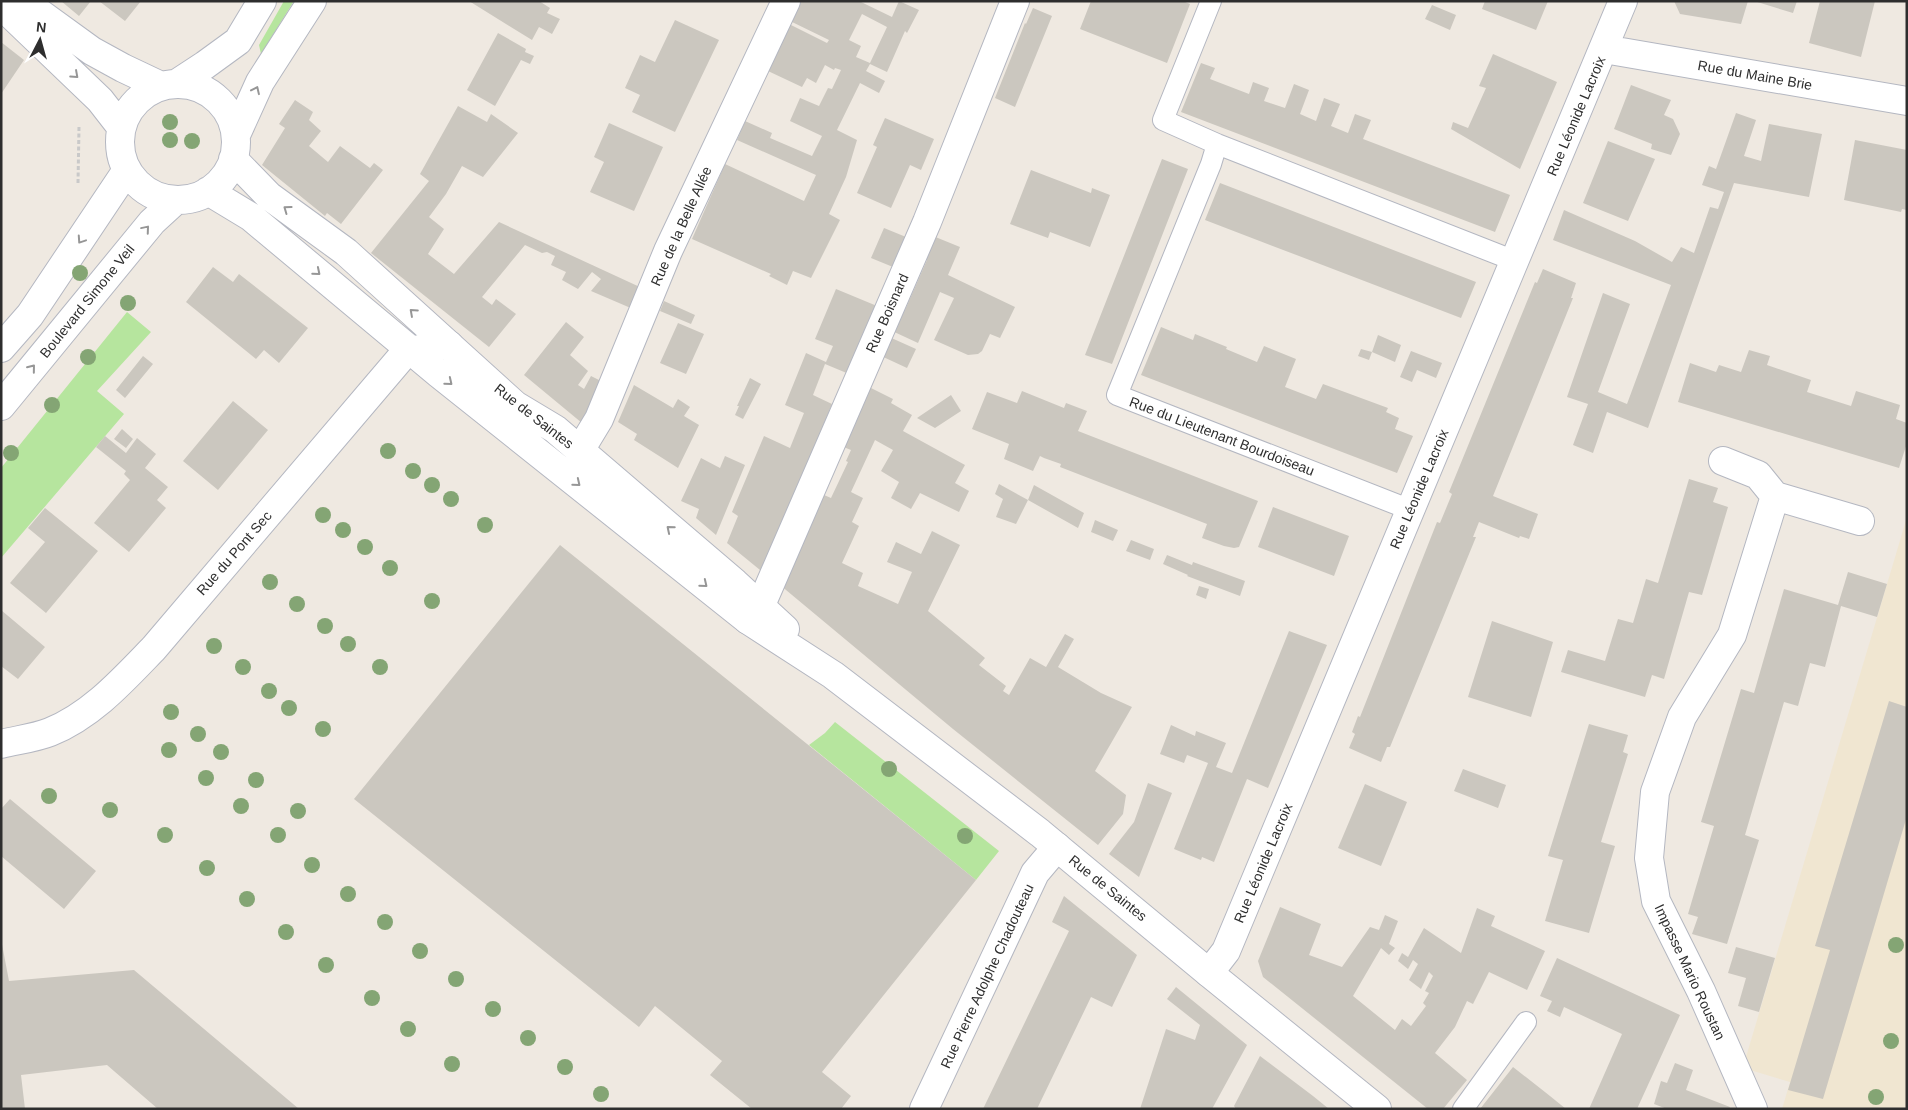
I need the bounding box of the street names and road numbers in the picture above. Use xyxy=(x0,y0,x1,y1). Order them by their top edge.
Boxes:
street label: Rue Léonide Lacroix xyxy=(1544,54,1608,178)
street label: Rue du Maine Brie xyxy=(1697,57,1814,93)
street label: Rue de la Belle Allée xyxy=(647,164,715,288)
street label: Boulevard Simone Veil xyxy=(36,241,138,361)
street label: Rue Boisnard xyxy=(862,271,912,355)
street label: Rue de Saintes xyxy=(491,380,577,452)
street label: Rue du Lieutenant Bourdoiseau xyxy=(1127,393,1317,479)
street label: Rue Léonide Lacroix xyxy=(1387,427,1451,551)
street label: Rue du Pont Sec xyxy=(193,508,275,598)
street label: Rue Léonide Lacroix xyxy=(1231,801,1295,925)
street label: Rue de Saintes xyxy=(1066,852,1150,924)
street label: Rue Pierre Adolphe Chadouteau xyxy=(937,881,1037,1071)
street label: Impasse Mario Roustan xyxy=(1652,902,1728,1042)

